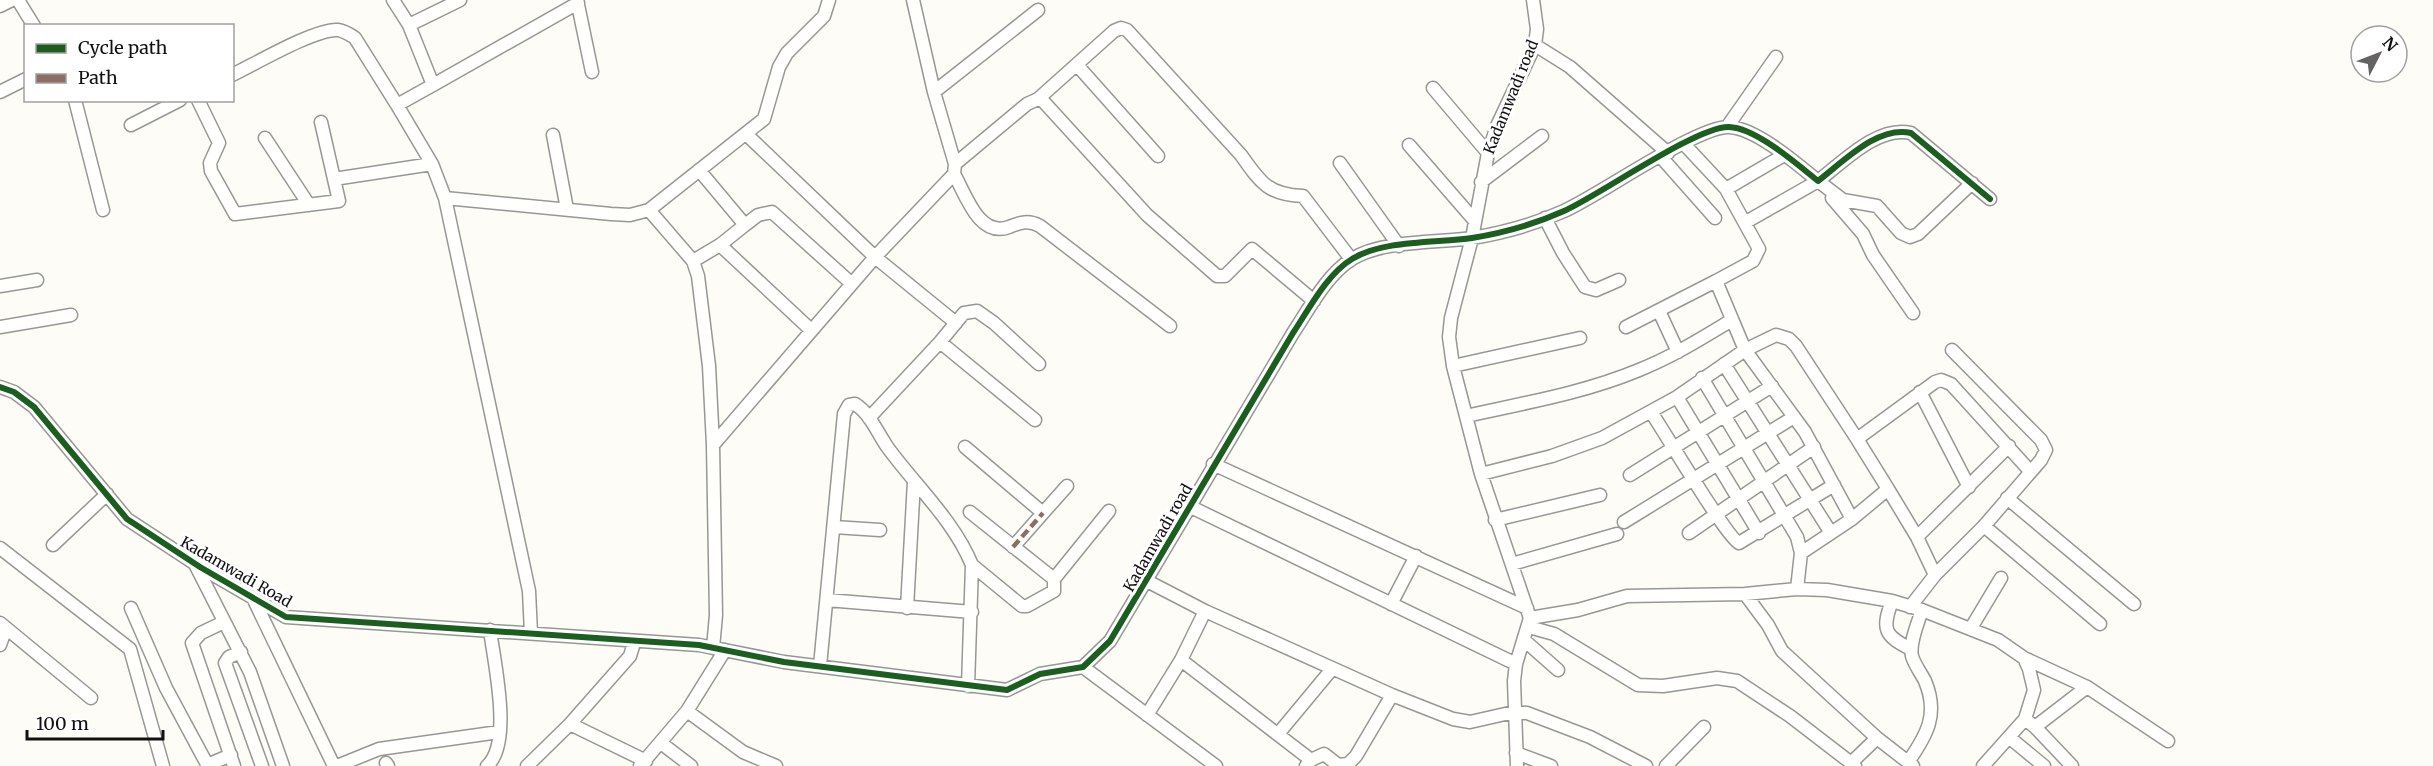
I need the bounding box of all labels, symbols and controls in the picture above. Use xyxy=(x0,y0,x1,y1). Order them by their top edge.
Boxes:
legend xyxy=(24,24,234,102)
north arrow xyxy=(2349,24,2409,84)
text: N xyxy=(2378,33,2402,56)
text: Cycle path xyxy=(78,36,168,59)
street label: Kadamwadi road xyxy=(1479,37,1542,157)
text: Path xyxy=(78,66,118,89)
street label: Kadamwadi road xyxy=(1119,480,1196,595)
street label: Kadamwadi Road xyxy=(177,532,295,611)
scale bar xyxy=(27,703,164,741)
text: 100 m xyxy=(36,712,89,735)

